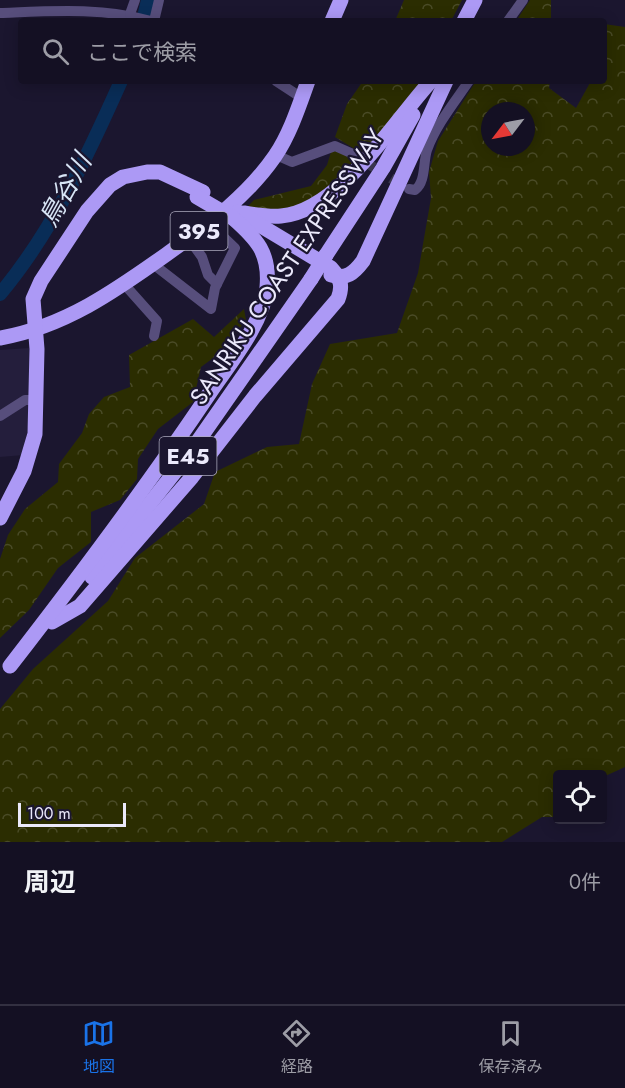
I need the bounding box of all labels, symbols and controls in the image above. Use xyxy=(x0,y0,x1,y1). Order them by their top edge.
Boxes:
search box xyxy=(18,18,607,84)
icon: search xyxy=(39,35,72,68)
text: ここで検索 xyxy=(87,36,197,68)
north arrow xyxy=(481,102,535,156)
street label: SANRIKU COAST EXPRESSWAY xyxy=(181,121,393,412)
water label: 鳥谷川 xyxy=(29,144,102,233)
road number: 395 xyxy=(170,212,228,250)
road number: E45 xyxy=(160,437,216,475)
map controls xyxy=(553,770,607,824)
button: locate xyxy=(553,770,607,824)
scale bar xyxy=(18,800,126,828)
text: 100 m xyxy=(27,802,71,825)
text: 周辺 xyxy=(24,863,76,901)
text: 0件 xyxy=(569,868,601,897)
tab: 地図 xyxy=(82,1017,115,1078)
tab: 経路 xyxy=(280,1017,313,1078)
tab: 保存済み xyxy=(478,1017,542,1078)

